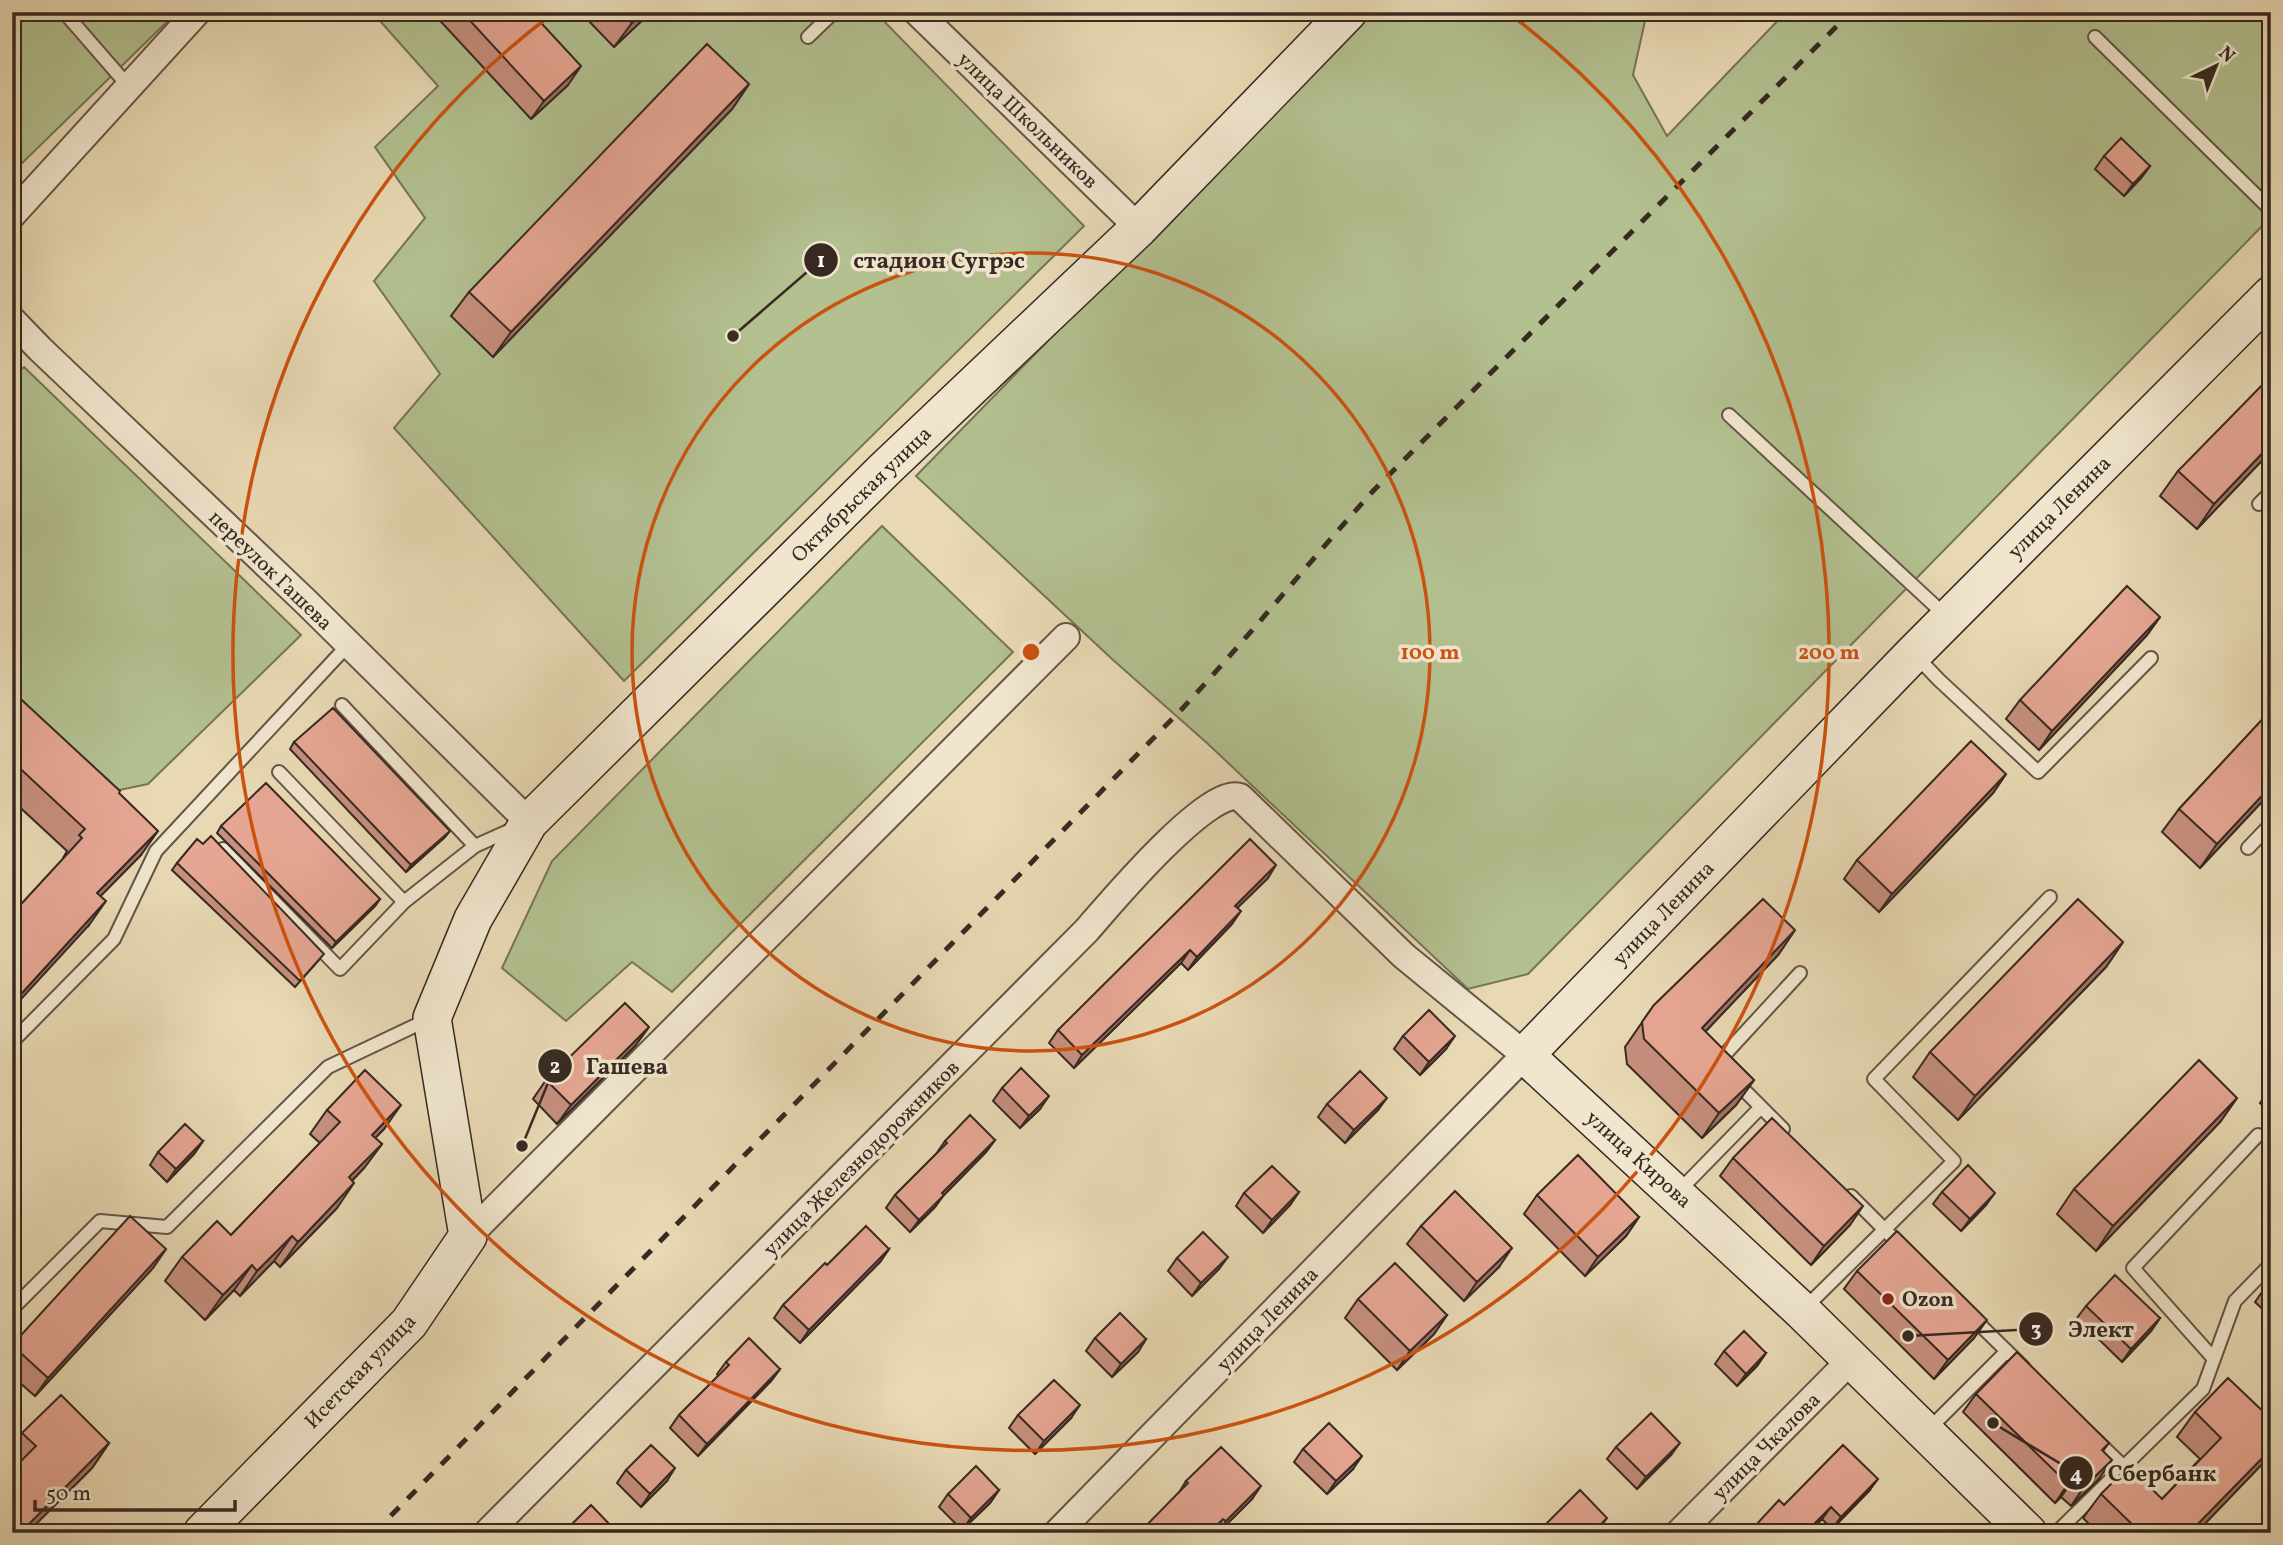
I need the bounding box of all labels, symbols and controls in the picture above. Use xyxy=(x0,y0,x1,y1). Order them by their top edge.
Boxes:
north arrow xyxy=(2182,32,2252,102)
text: N xyxy=(2212,41,2240,69)
street label: улица Школьников xyxy=(950,46,1104,196)
callout: стадион Сугрэс xyxy=(804,238,1039,282)
text: стадион Сугрэс xyxy=(853,246,1025,278)
text: 1 xyxy=(817,247,825,276)
street label: Октябрьская улица xyxy=(785,420,939,570)
street label: улица Ленина xyxy=(2002,450,2118,566)
street label: переулок Гашева xyxy=(202,504,338,638)
text: 100 m xyxy=(1400,639,1460,668)
text: 200 m xyxy=(1798,639,1860,668)
centre of rings xyxy=(1019,640,1043,664)
street label: улица Ленина xyxy=(1607,855,1722,973)
callout: Гашева xyxy=(537,1044,682,1088)
text: Гашева xyxy=(586,1052,668,1084)
text: 2 xyxy=(550,1053,560,1082)
street label: улица Железнодорожников xyxy=(757,1054,967,1264)
street label: улица Кирова xyxy=(1578,1105,1697,1216)
street label: улица Ленина xyxy=(1211,1261,1326,1379)
place label: Ozon xyxy=(1902,1286,1954,1315)
marker: Ozon xyxy=(1880,1291,1896,1307)
callout: Элект xyxy=(2019,1307,2148,1351)
street label: Исетская улица xyxy=(299,1308,423,1436)
text: Элект xyxy=(2068,1315,2134,1347)
text: 3 xyxy=(2031,1316,2041,1345)
street label: улица Чкалова xyxy=(1706,1386,1828,1508)
callout: Сбербанк xyxy=(2059,1451,2230,1495)
text: Сбербанк xyxy=(2108,1459,2216,1491)
text: 4 xyxy=(2070,1461,2083,1490)
scale bar xyxy=(35,1468,234,1512)
text: 50 m xyxy=(46,1480,91,1509)

